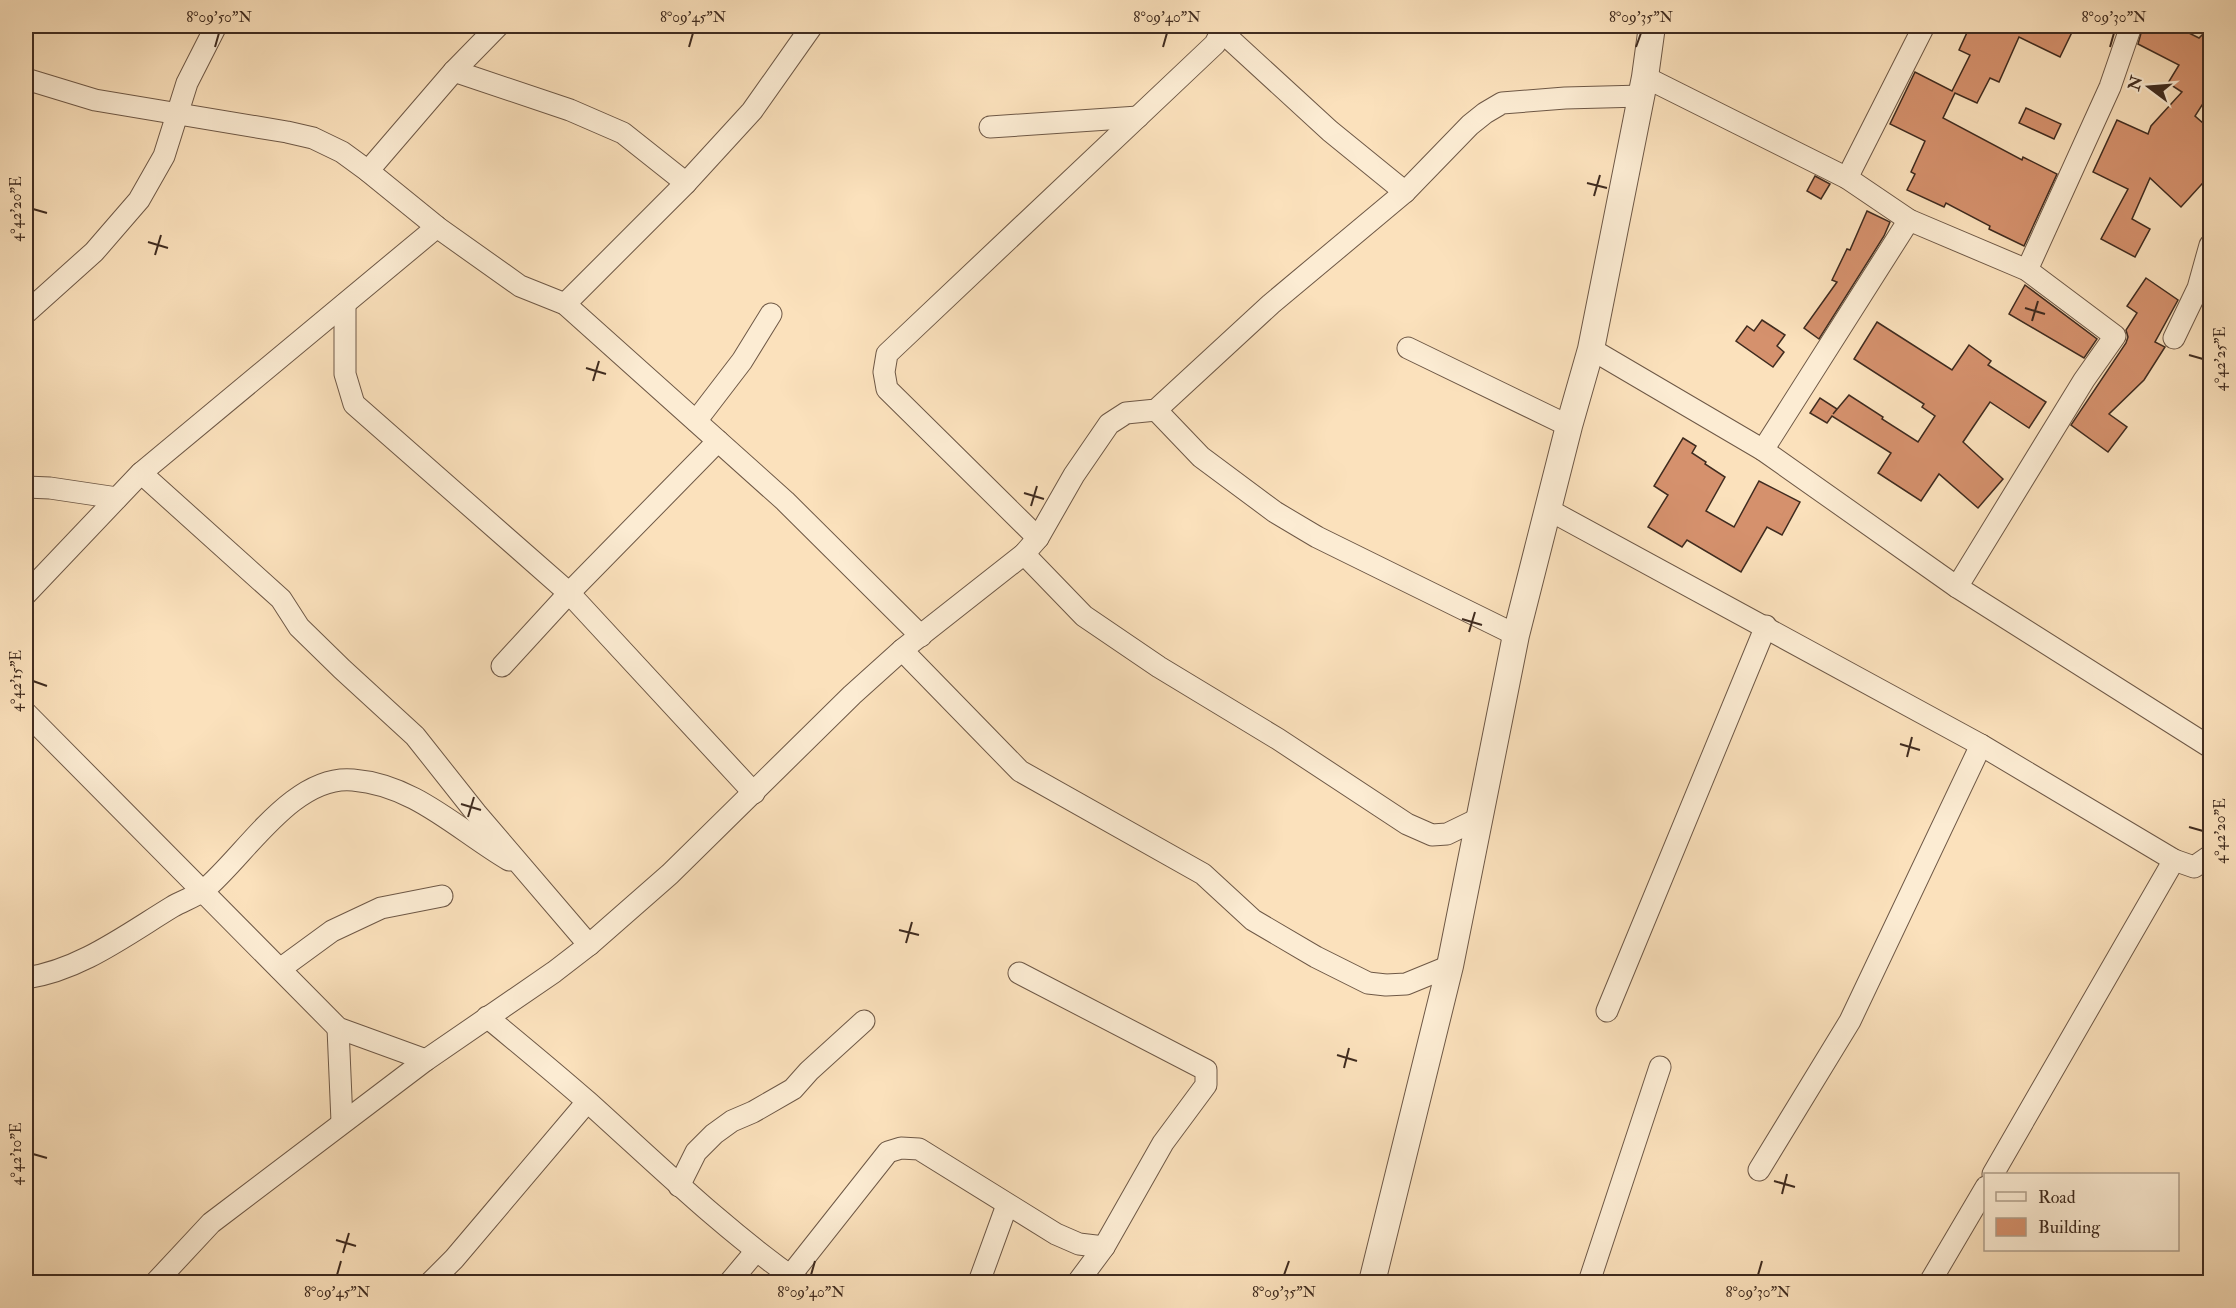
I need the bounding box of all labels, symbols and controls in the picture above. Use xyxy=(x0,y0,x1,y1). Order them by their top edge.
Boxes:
text: 8°09'50"N xyxy=(186,8,252,27)
text: 8°09'45"N xyxy=(660,8,727,27)
text: 8°09'40"N xyxy=(1133,8,1201,27)
text: 8°09'35"N xyxy=(1609,8,1674,27)
text: 8°09'30"N xyxy=(2082,8,2147,27)
north arrow xyxy=(2119,57,2179,117)
text: N xyxy=(2124,73,2147,94)
text: 4°42'20"E xyxy=(7,176,26,242)
text: 4°42'25"E xyxy=(2211,327,2230,391)
text: 4°42'15"E xyxy=(7,650,26,712)
text: 4°42'20"E xyxy=(2211,798,2230,864)
text: 4°42'10"E xyxy=(7,1122,26,1186)
legend xyxy=(1984,1173,2179,1251)
text: Road xyxy=(2038,1186,2076,1209)
text: Building xyxy=(2038,1216,2101,1239)
text: 8°09'45"N xyxy=(304,1283,371,1302)
text: 8°09'40"N xyxy=(777,1283,845,1302)
text: 8°09'35"N xyxy=(1252,1283,1317,1302)
text: 8°09'30"N xyxy=(1726,1283,1791,1302)

